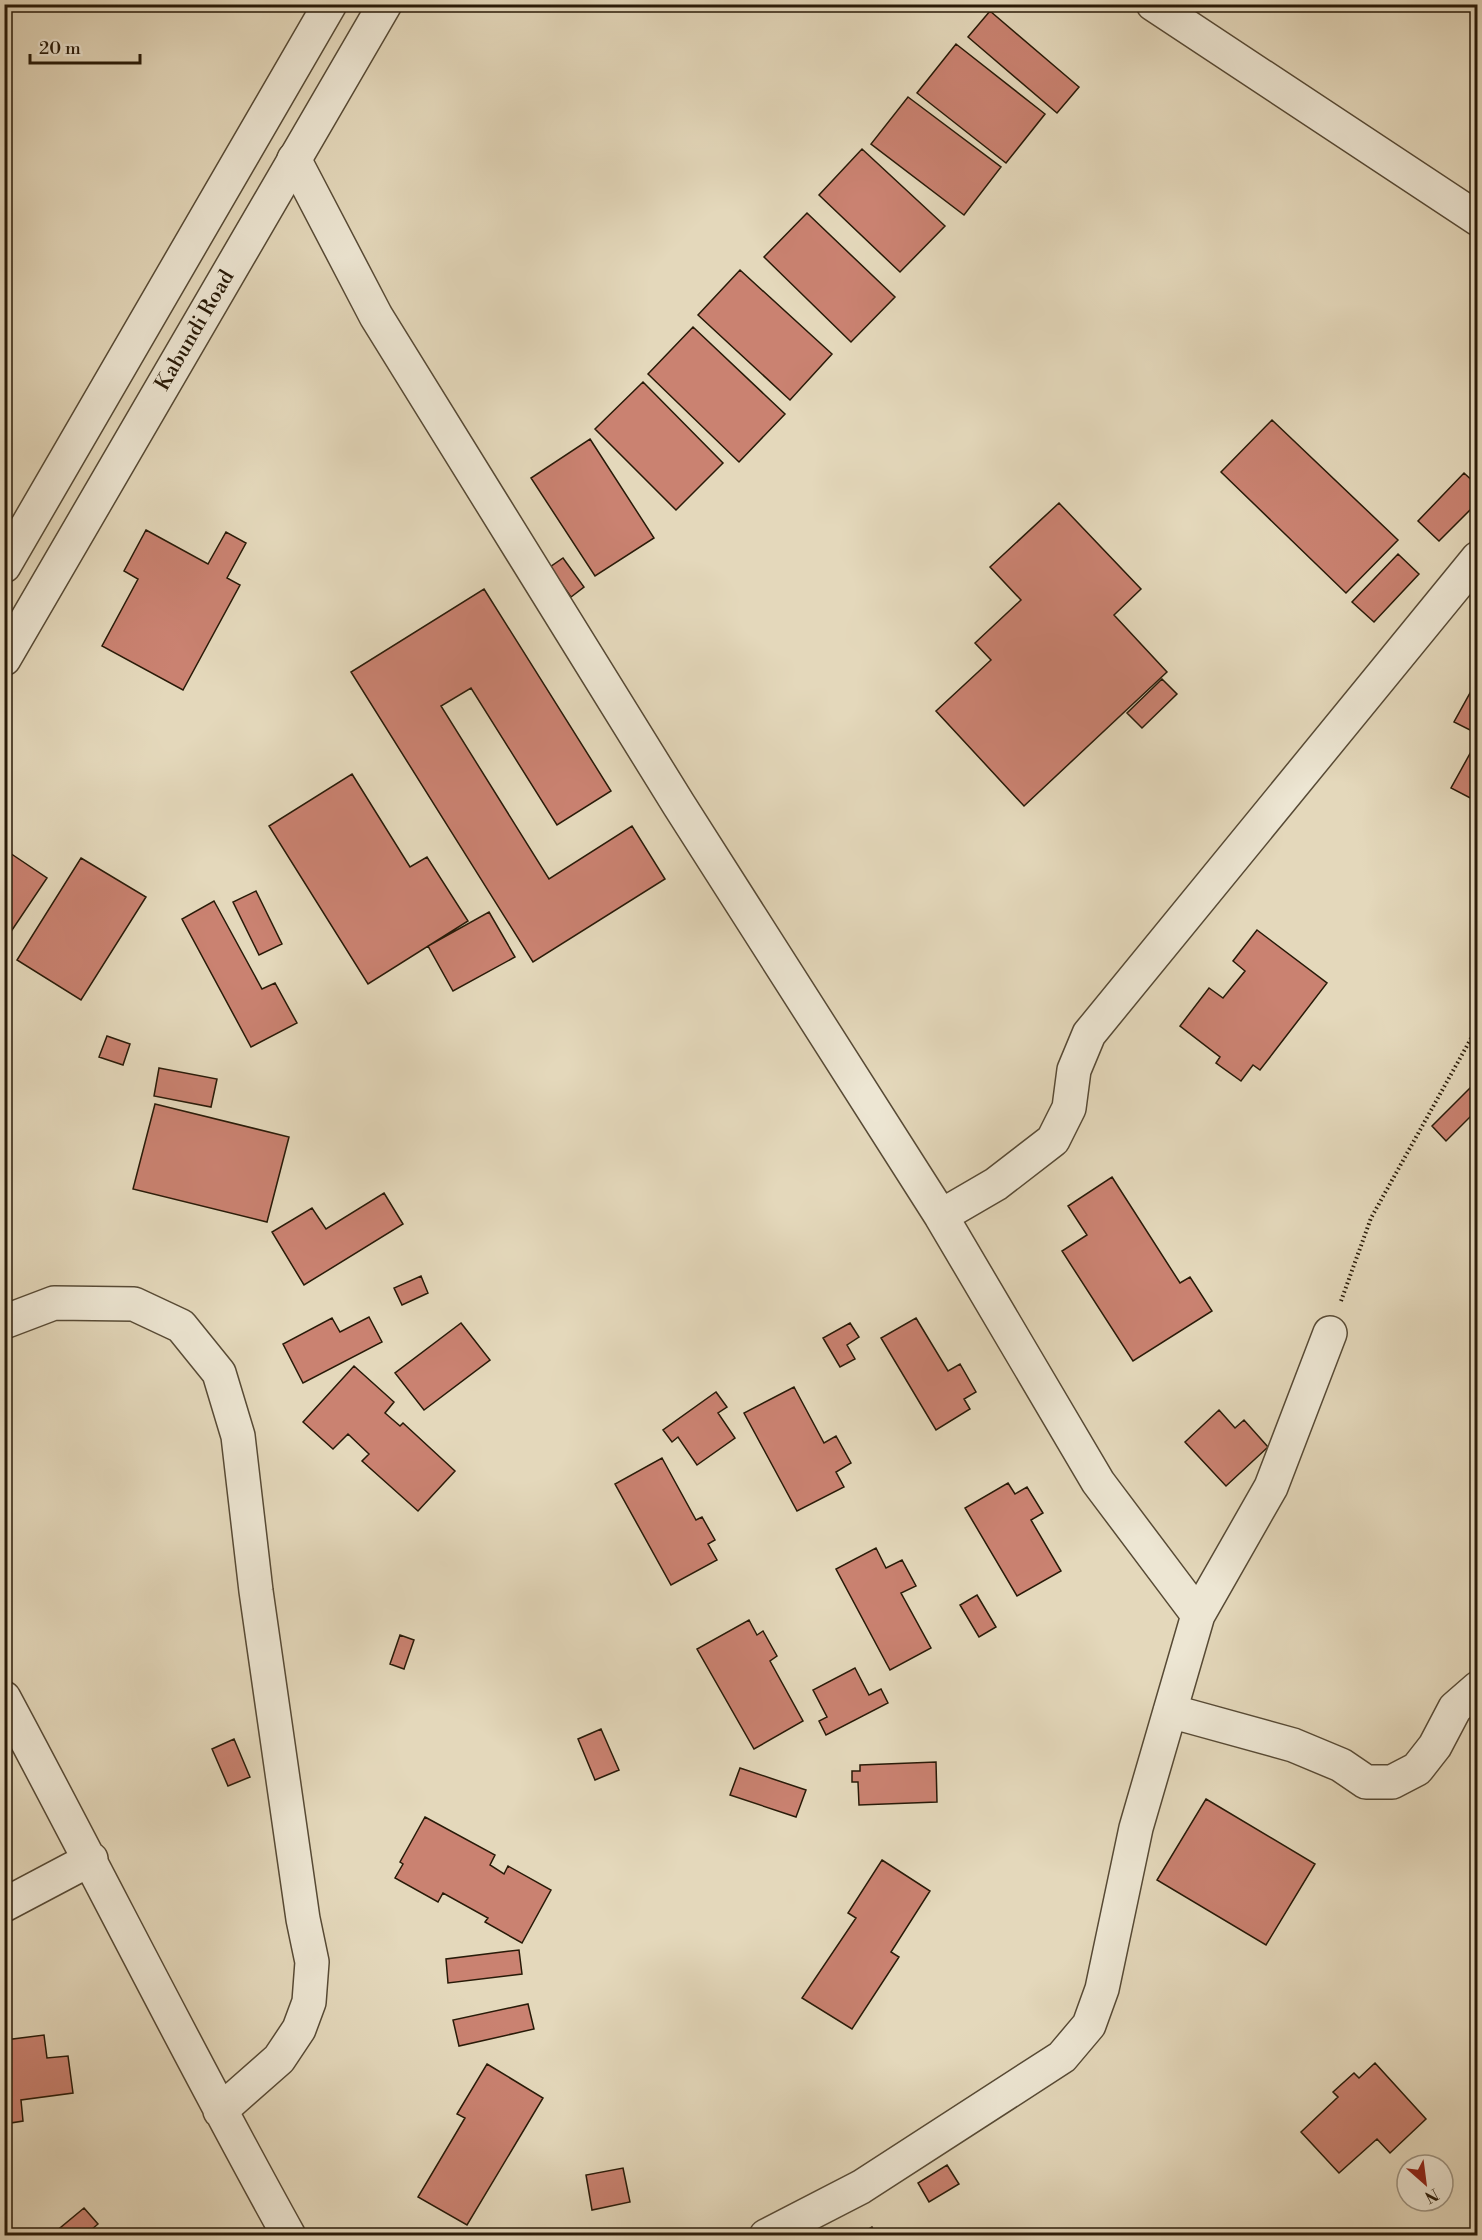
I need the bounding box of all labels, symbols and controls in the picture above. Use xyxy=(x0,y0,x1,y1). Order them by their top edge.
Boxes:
scale bar xyxy=(30,27,140,65)
text: 20 m xyxy=(39,37,81,60)
street label: Kabundi Road xyxy=(150,265,240,396)
north arrow xyxy=(1395,2153,1455,2213)
text: N xyxy=(1421,2184,1442,2207)

